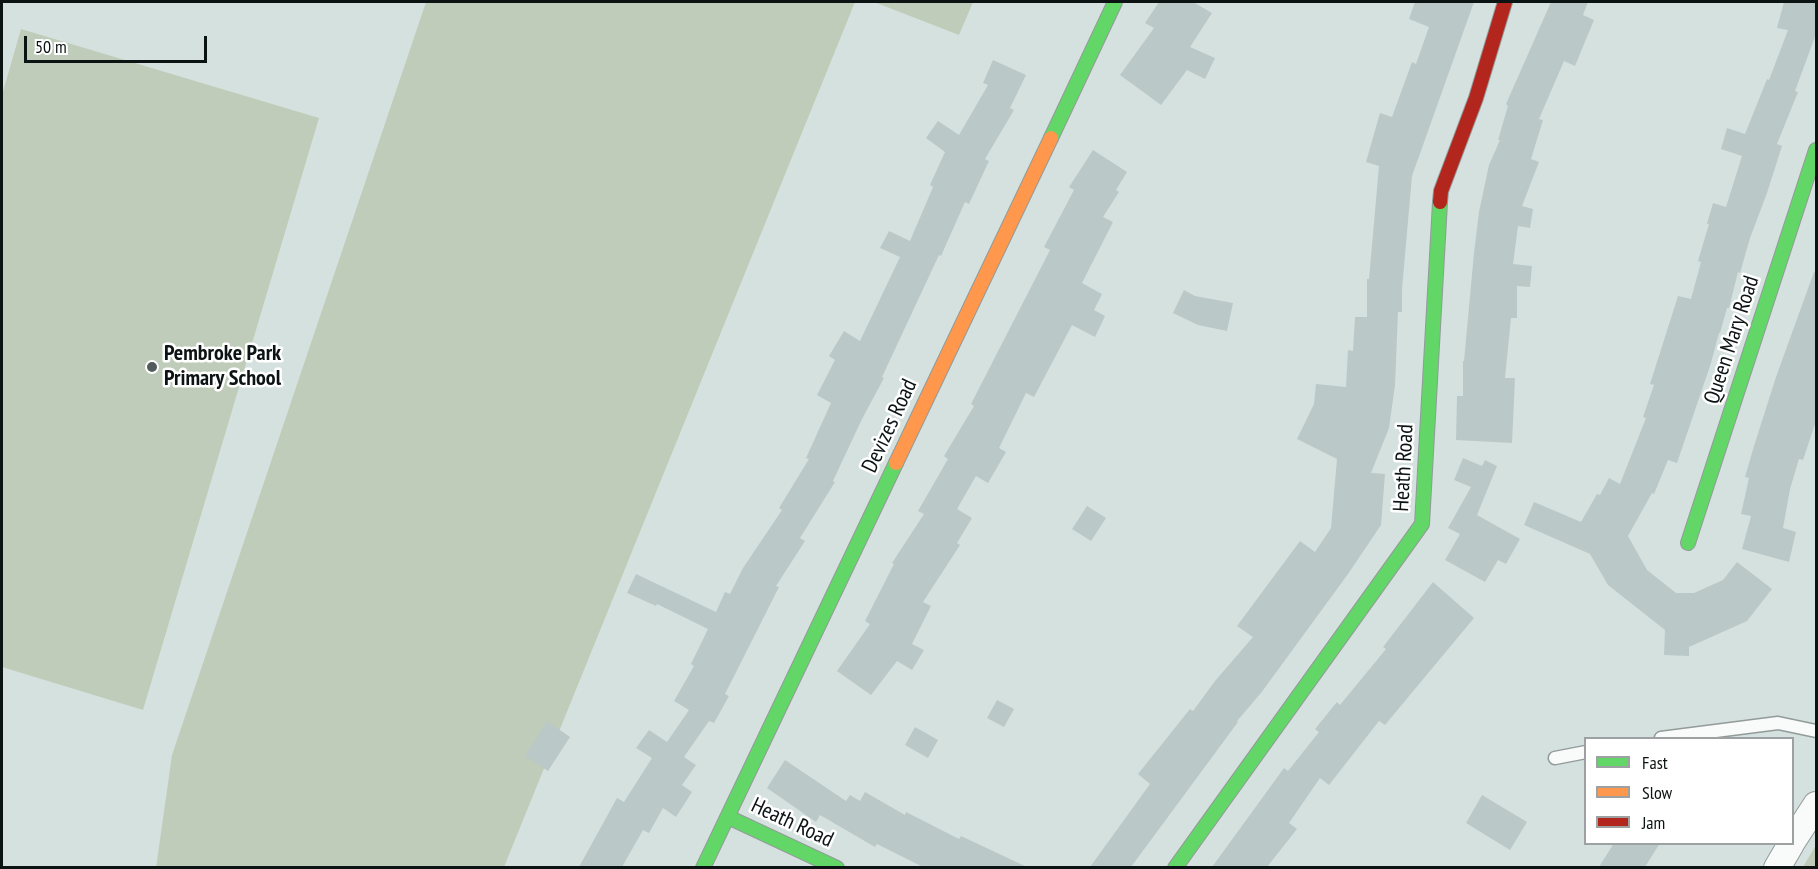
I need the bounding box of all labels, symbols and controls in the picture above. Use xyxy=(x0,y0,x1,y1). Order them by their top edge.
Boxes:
scale bar xyxy=(27,24,210,62)
text: 50 m xyxy=(35,35,67,58)
street label: Queen Mary Road xyxy=(1699,273,1765,407)
place label: Pembroke Park Primary School xyxy=(164,341,281,392)
marker: Pembroke Park Primary School xyxy=(145,360,159,374)
street label: Devizes Road xyxy=(857,375,923,477)
street label: Heath Road xyxy=(1389,424,1419,512)
legend xyxy=(1584,737,1794,845)
text: Fast xyxy=(1642,751,1668,774)
text: Slow xyxy=(1642,781,1672,804)
street label: Heath Road xyxy=(747,793,837,853)
text: Jam xyxy=(1642,811,1665,834)

